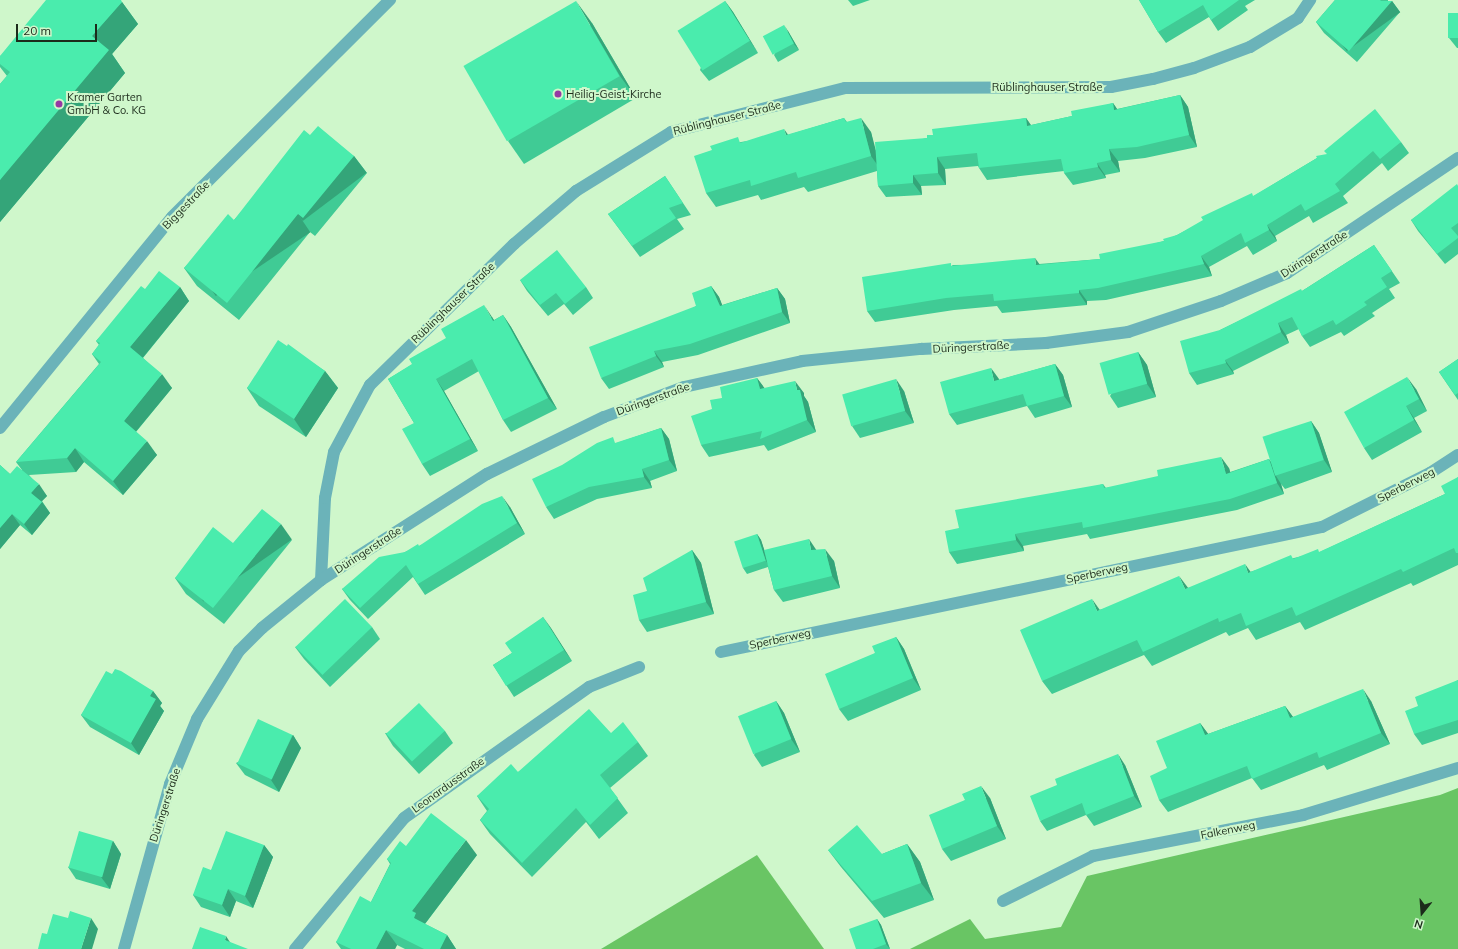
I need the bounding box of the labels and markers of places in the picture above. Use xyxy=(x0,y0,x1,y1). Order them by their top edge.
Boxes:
place label: Heilig-Geist-Kirche xyxy=(566,87,661,101)
marker: Heilig-Geist-Kirche xyxy=(553,89,563,99)
place label: Kramer Garten GmbH & Co. KG xyxy=(67,91,146,117)
marker: Kramer Garten GmbH & Co. KG xyxy=(54,99,64,109)

